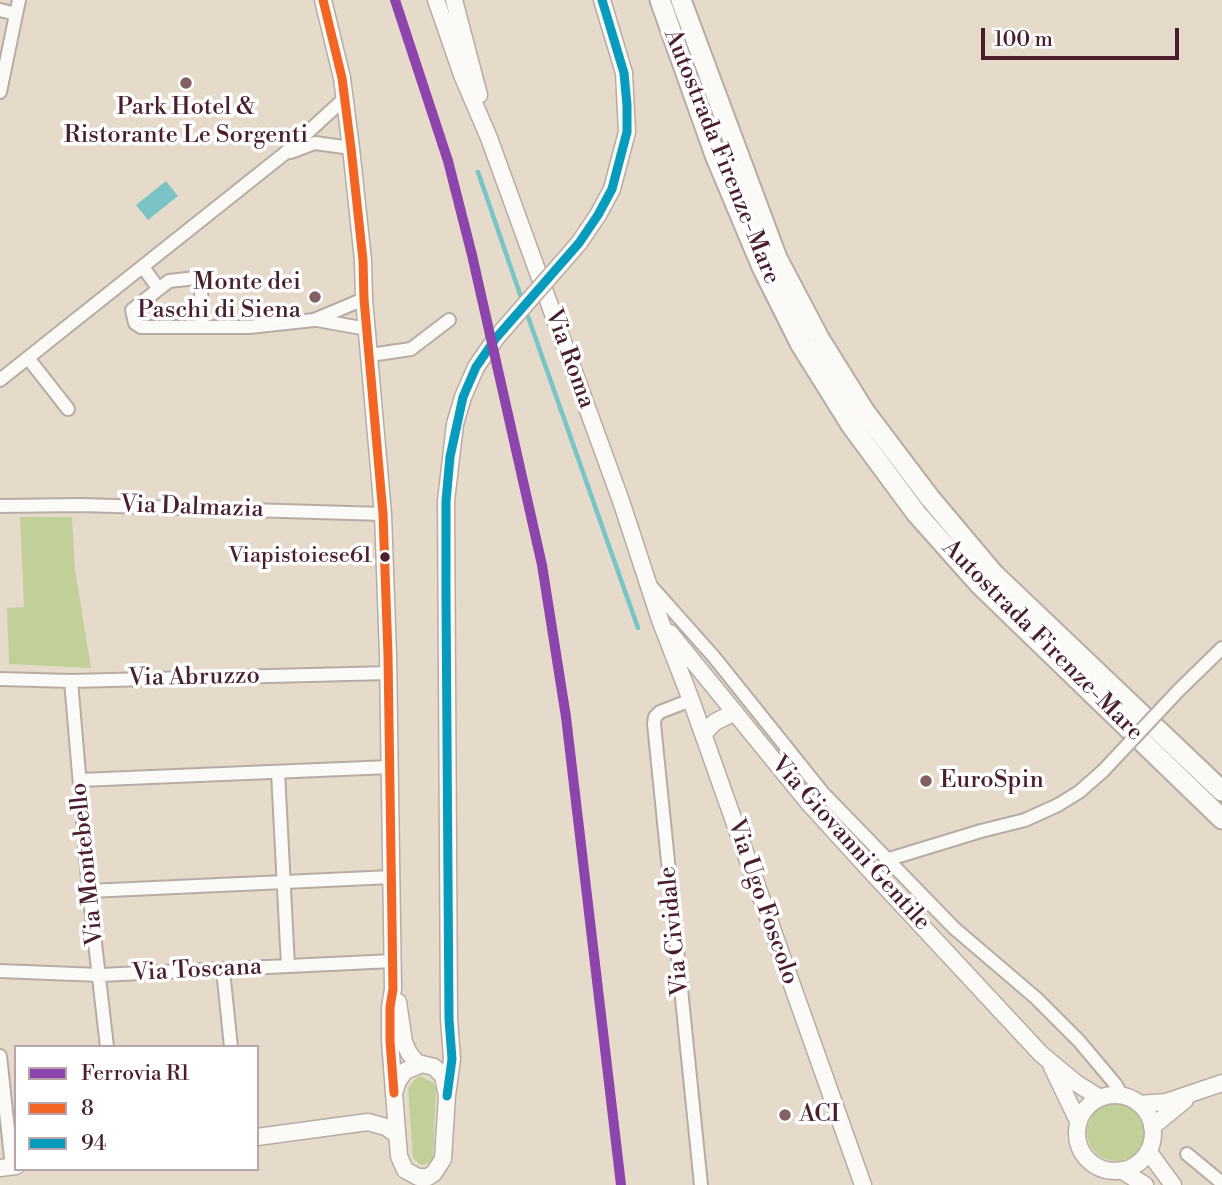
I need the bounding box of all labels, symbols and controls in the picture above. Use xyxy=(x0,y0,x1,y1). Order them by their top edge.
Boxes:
scale bar xyxy=(984,14,1182,58)
street label: Autostrada Firenze-Mare xyxy=(657,25,785,289)
text: 100 m xyxy=(994,27,1053,53)
marker: Park Hotel & Ristorante Le Sorgenti xyxy=(178,75,194,91)
place label: Park Hotel & Ristorante Le Sorgenti xyxy=(64,94,308,150)
place label: Monte dei Paschi di Siena xyxy=(137,269,301,325)
marker: Monte dei Paschi di Siena xyxy=(307,289,323,305)
street label: Via Roma xyxy=(538,305,600,413)
street label: Via Dalmazia xyxy=(120,491,264,525)
street label: Autostrada Firenze-Mare xyxy=(935,534,1149,748)
place label: Viapistoiese61 xyxy=(228,544,372,570)
marker: Viapistoiese61 xyxy=(378,550,392,564)
street label: Via Abruzzo xyxy=(128,662,260,694)
street label: Via Giovanni Gentile xyxy=(764,751,936,937)
place label: EuroSpin xyxy=(940,767,1044,795)
marker: EuroSpin xyxy=(918,773,934,789)
street label: Via Montebello xyxy=(65,781,111,947)
street label: Via Ugo Foscolo xyxy=(720,815,804,989)
street label: Via Cividale xyxy=(654,865,696,997)
street label: Via Toscana xyxy=(131,953,263,989)
legend xyxy=(14,1045,259,1171)
text: Ferrovia R1 xyxy=(81,1061,190,1087)
text: 8 xyxy=(81,1096,94,1122)
place label: ACI xyxy=(799,1101,840,1129)
marker: ACI xyxy=(777,1107,793,1123)
text: 94 xyxy=(81,1131,106,1157)

